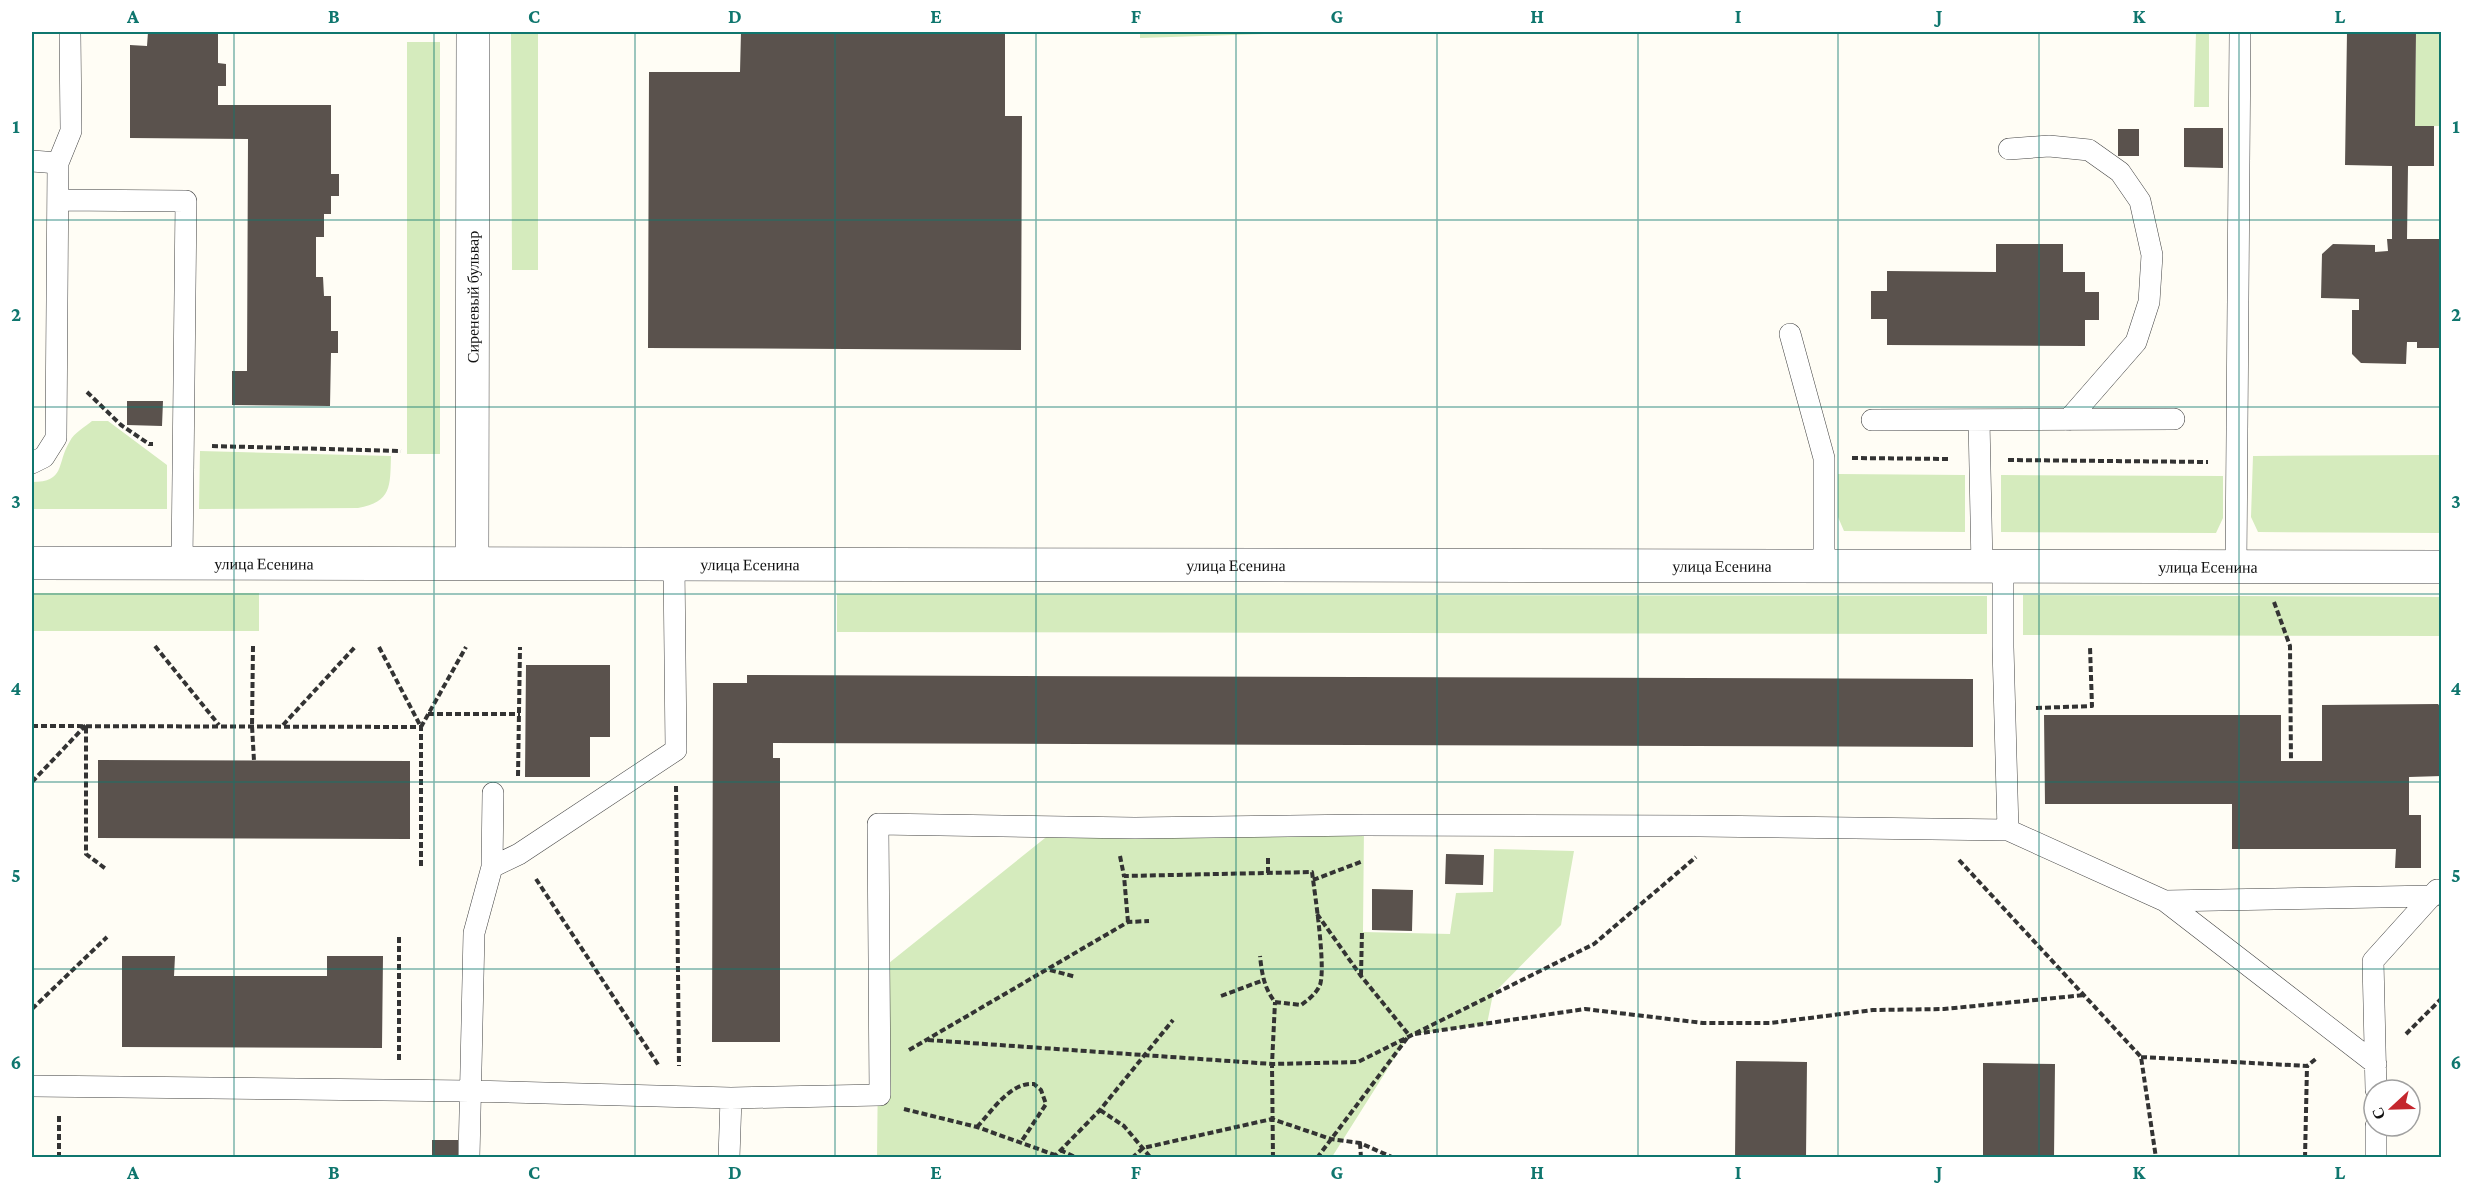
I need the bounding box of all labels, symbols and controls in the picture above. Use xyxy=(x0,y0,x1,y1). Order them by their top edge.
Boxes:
text: A xyxy=(126,5,140,27)
text: B xyxy=(328,5,340,27)
text: C xyxy=(528,5,540,27)
text: D xyxy=(728,5,742,27)
text: E xyxy=(930,5,942,27)
text: F xyxy=(1131,5,1142,27)
text: G xyxy=(1331,5,1344,27)
text: H xyxy=(1530,5,1544,27)
text: I xyxy=(1735,5,1742,27)
text: J xyxy=(1934,5,1943,27)
text: K xyxy=(2133,5,2147,27)
text: L xyxy=(2335,5,2346,27)
text: 1 xyxy=(12,115,20,137)
text: 1 xyxy=(2452,115,2460,137)
street label: Сиреневый бульвар xyxy=(464,231,482,363)
text: 2 xyxy=(11,303,21,325)
text: 2 xyxy=(2451,303,2461,325)
text: 3 xyxy=(11,490,21,512)
text: 3 xyxy=(2451,490,2461,512)
street label: улица Есенина xyxy=(214,555,314,573)
street label: улица Есенина xyxy=(700,556,800,574)
street label: улица Есенина xyxy=(1186,556,1286,574)
street label: улица Есенина xyxy=(1672,557,1772,575)
street label: улица Есенина xyxy=(2158,558,2258,576)
text: 4 xyxy=(11,677,22,699)
text: 4 xyxy=(2451,677,2462,699)
text: 5 xyxy=(11,864,21,886)
text: 5 xyxy=(2451,864,2461,886)
text: 6 xyxy=(11,1051,21,1073)
text: 6 xyxy=(2451,1051,2461,1073)
north arrow xyxy=(2362,1078,2422,1138)
text: С xyxy=(2369,1105,2389,1122)
text: A xyxy=(126,1161,140,1183)
text: B xyxy=(328,1161,340,1183)
text: C xyxy=(528,1161,540,1183)
text: D xyxy=(728,1161,742,1183)
text: E xyxy=(930,1161,942,1183)
text: F xyxy=(1131,1161,1142,1183)
text: G xyxy=(1331,1161,1344,1183)
text: H xyxy=(1530,1161,1544,1183)
text: I xyxy=(1735,1161,1742,1183)
text: J xyxy=(1934,1161,1943,1183)
text: K xyxy=(2133,1161,2147,1183)
text: L xyxy=(2335,1161,2346,1183)

